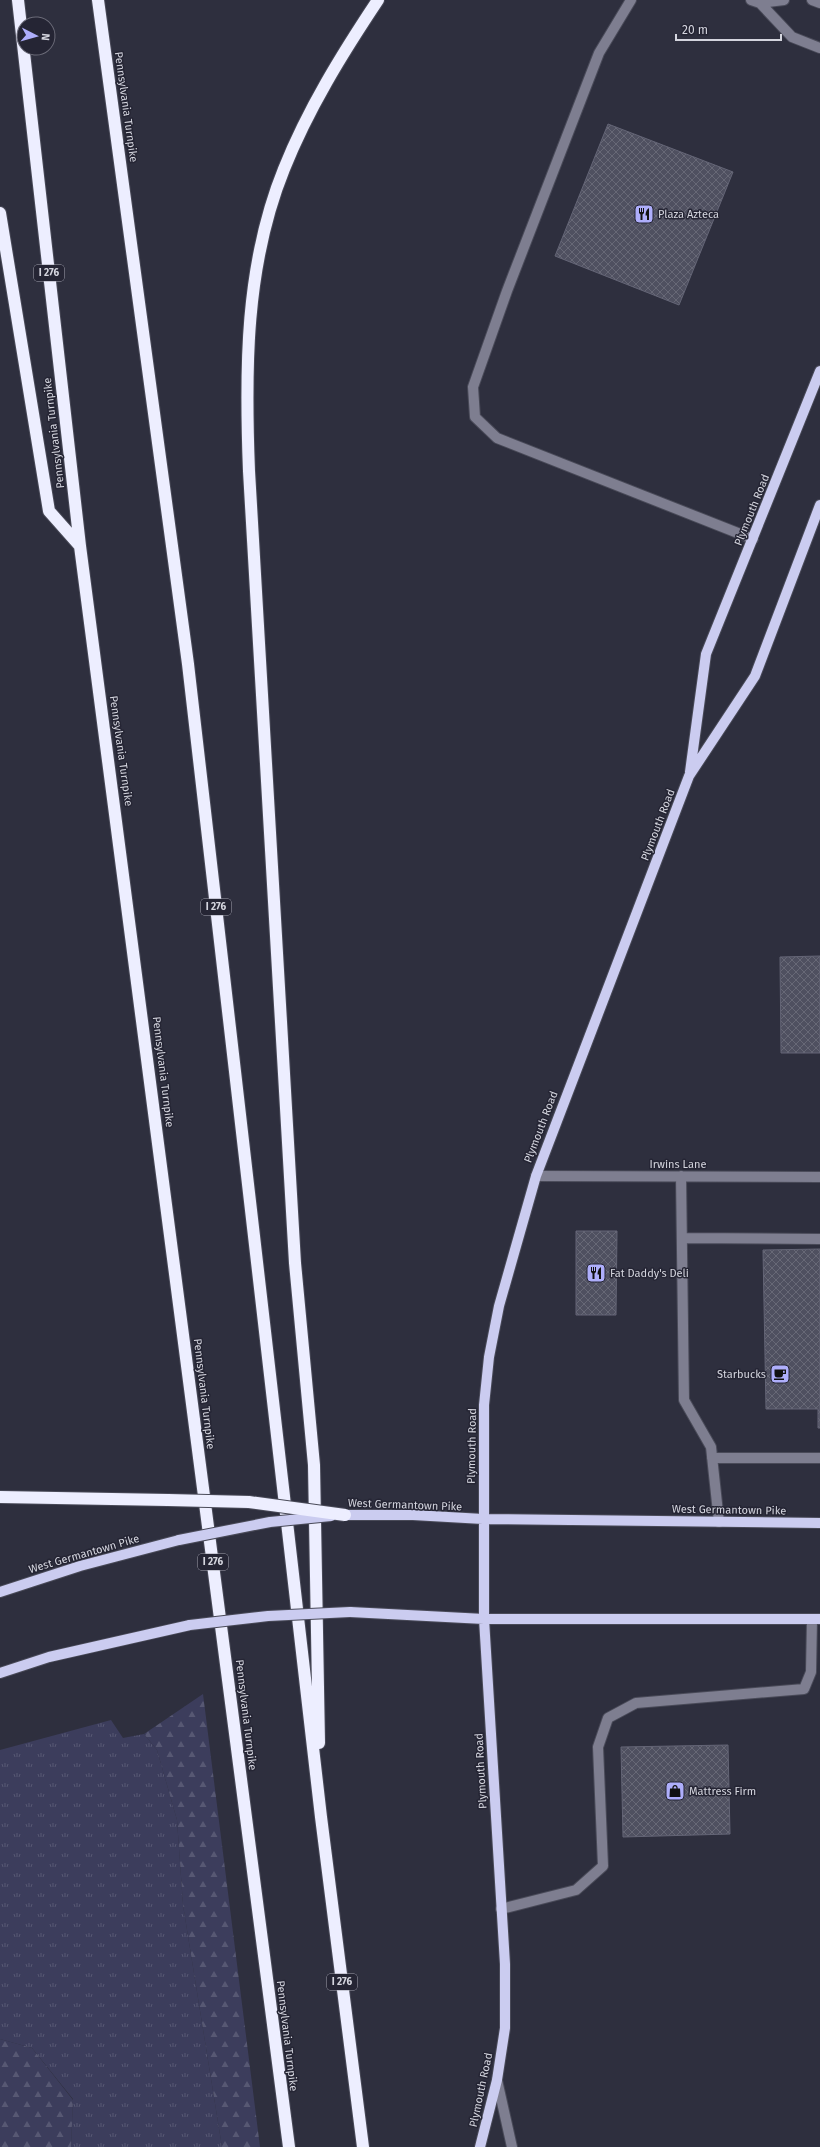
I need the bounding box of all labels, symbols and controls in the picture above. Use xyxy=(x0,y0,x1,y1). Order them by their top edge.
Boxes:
north arrow xyxy=(16,16,56,56)
scale bar xyxy=(676,16,781,42)
text: 20 m xyxy=(682,23,708,37)
text: N xyxy=(39,33,52,41)
street label: Pennsylvania Turnpike xyxy=(112,51,140,163)
restaurant icon: Plaza Azteca xyxy=(633,203,655,225)
place label: Plaza Azteca xyxy=(658,208,719,221)
road number: I 276 xyxy=(34,265,64,281)
street label: Pennsylvania Turnpike xyxy=(41,377,67,489)
street label: Plymouth Road xyxy=(732,472,772,548)
street label: Pennsylvania Turnpike xyxy=(107,695,135,807)
street label: Plymouth Road xyxy=(638,787,678,863)
road number: I 276 xyxy=(201,899,231,915)
street label: Pennsylvania Turnpike xyxy=(150,1016,176,1128)
street label: Plymouth Road xyxy=(521,1089,561,1165)
street label: Irwins Lane xyxy=(650,1158,706,1171)
restaurant icon: Fat Daddy's Deli xyxy=(585,1262,607,1284)
place label: Fat Daddy's Deli xyxy=(610,1267,689,1280)
street label: Pennsylvania Turnpike xyxy=(191,1338,217,1450)
cafe icon: Starbucks xyxy=(769,1363,791,1385)
place label: Starbucks xyxy=(717,1368,766,1381)
street label: Plymouth Road xyxy=(465,1408,479,1484)
street label: West Germantown Pike xyxy=(348,1497,462,1513)
street label: West Germantown Pike xyxy=(672,1503,786,1517)
street label: West Germantown Pike xyxy=(27,1532,141,1576)
road number: I 276 xyxy=(198,1554,228,1570)
street label: Pennsylvania Turnpike xyxy=(233,1659,259,1771)
street label: Plymouth Road xyxy=(473,1733,489,1809)
shop icon: Mattress Firm xyxy=(664,1780,686,1802)
place label: Mattress Firm xyxy=(689,1785,756,1798)
road number: I 276 xyxy=(327,1974,357,1990)
street label: Pennsylvania Turnpike xyxy=(274,1980,300,2092)
street label: Plymouth Road xyxy=(467,2052,495,2128)

